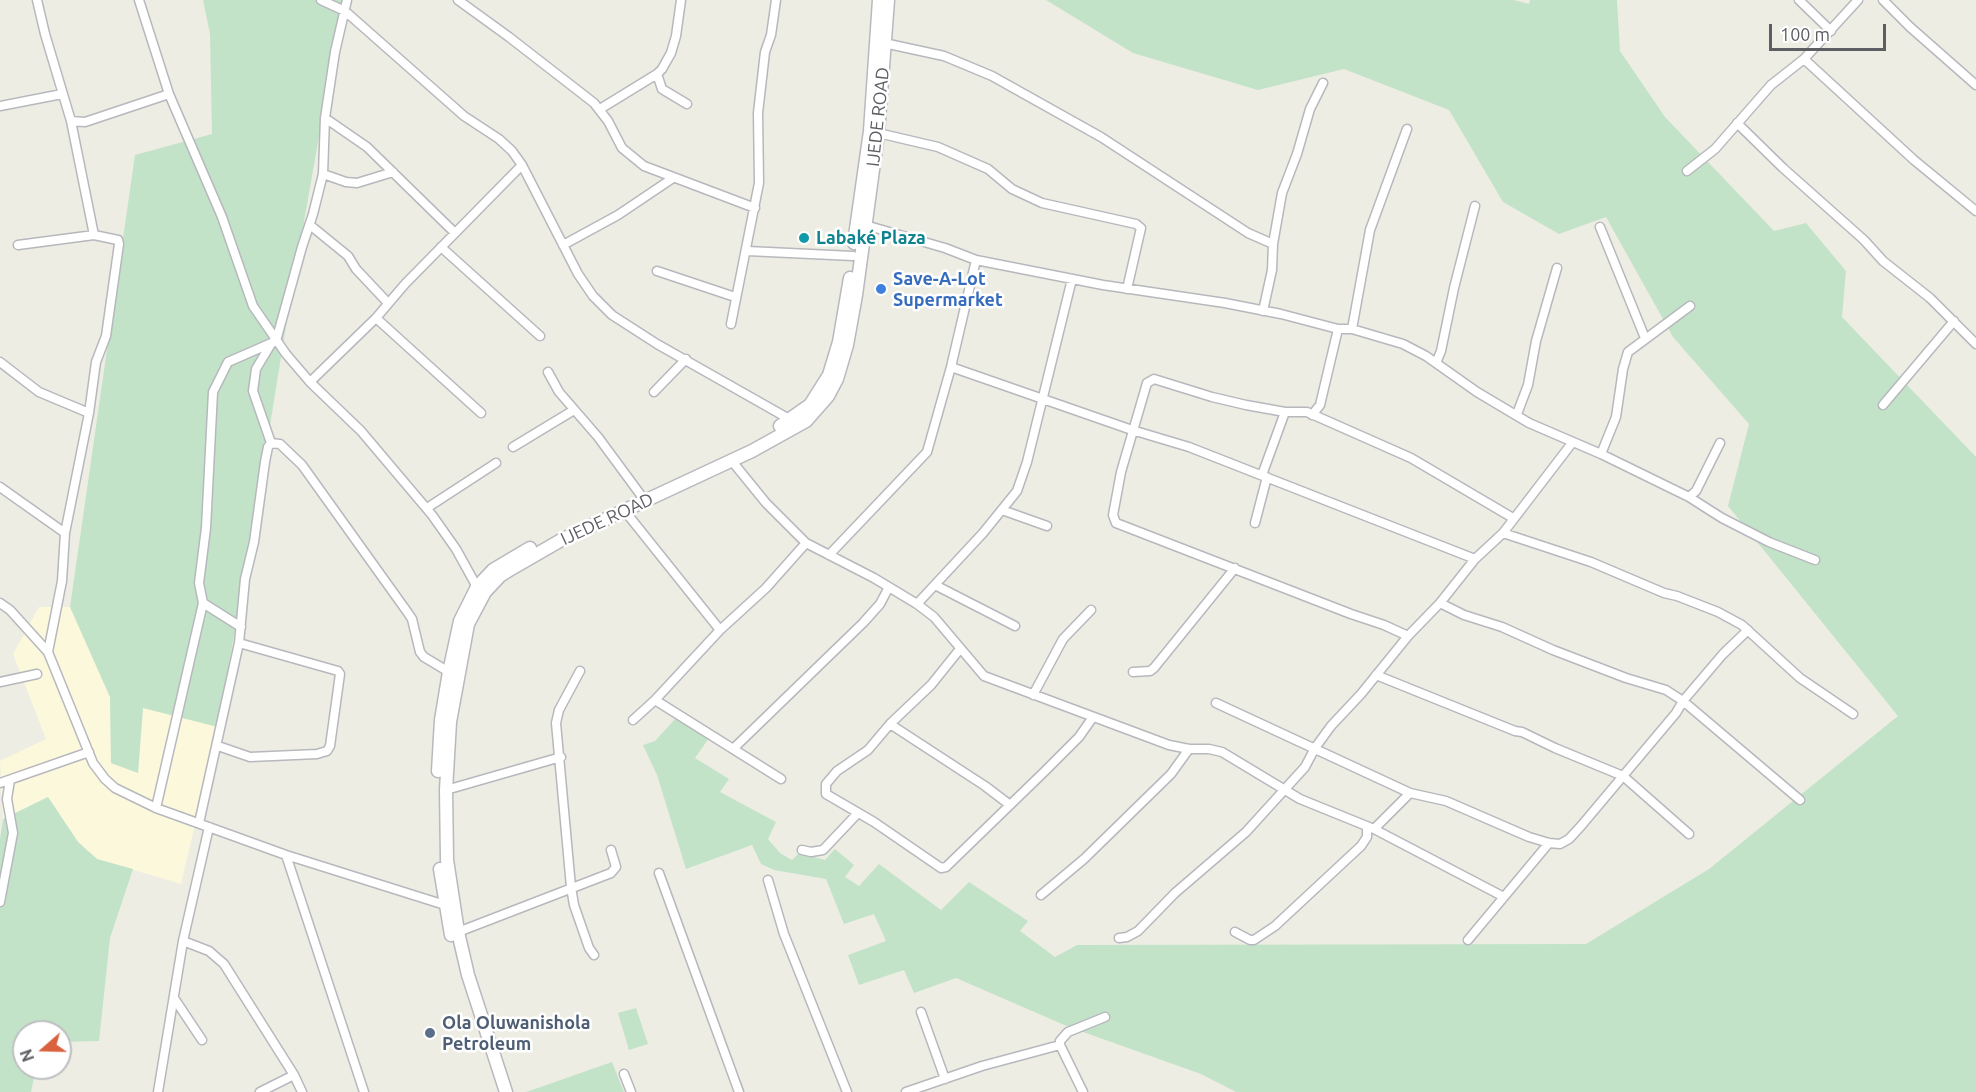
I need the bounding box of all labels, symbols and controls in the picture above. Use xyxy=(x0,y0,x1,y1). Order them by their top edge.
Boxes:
scale bar xyxy=(1772,12,1889,50)
text: 100 m xyxy=(1780,24,1830,44)
street label: IJEDE ROAD xyxy=(862,66,894,168)
place label: Labaké Plaza xyxy=(816,227,926,249)
marker: Labaké Plaza xyxy=(797,231,811,245)
place label: Save-A-Lot Supermarket xyxy=(893,268,1003,310)
marker: Save-A-Lot Supermarket xyxy=(874,282,888,296)
street label: IJEDE ROAD xyxy=(557,488,657,550)
place label: Ola Oluwanishola Petroleum xyxy=(442,1012,590,1054)
north arrow xyxy=(12,1020,72,1080)
marker: Ola Oluwanishola Petroleum xyxy=(423,1026,437,1040)
text: N xyxy=(16,1047,37,1064)

